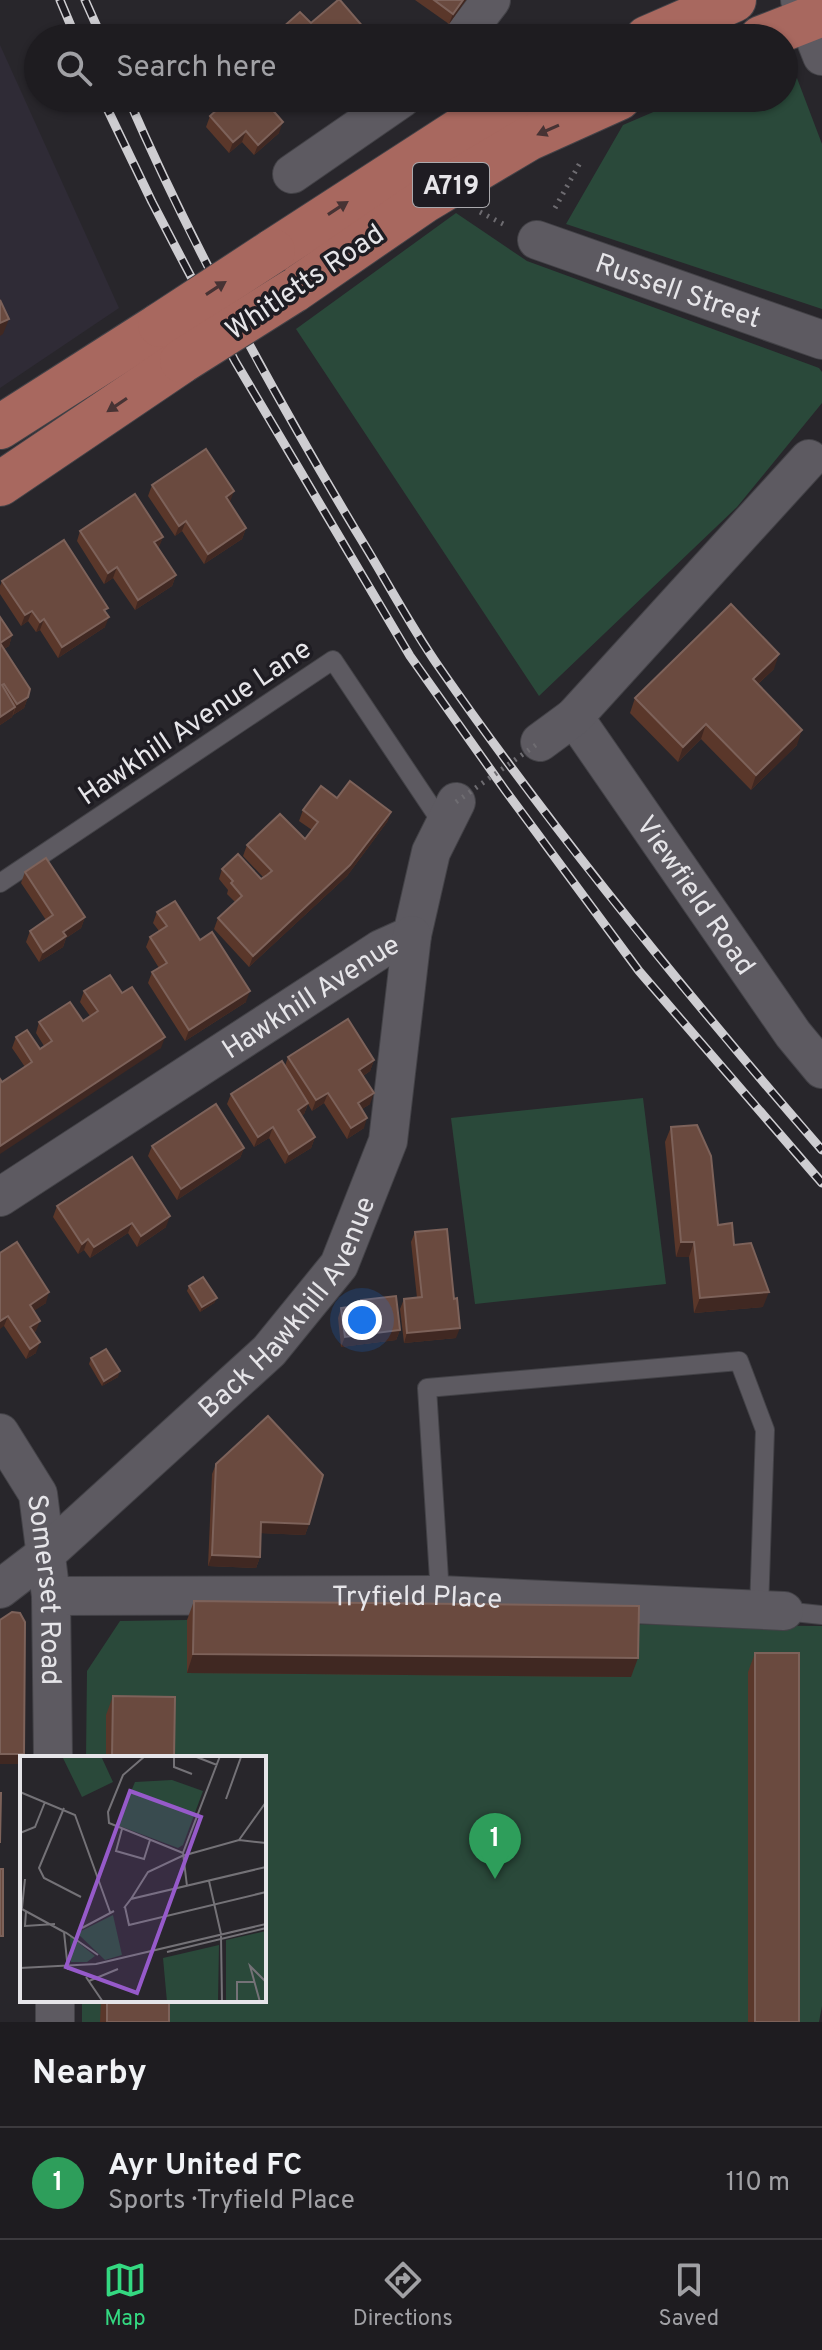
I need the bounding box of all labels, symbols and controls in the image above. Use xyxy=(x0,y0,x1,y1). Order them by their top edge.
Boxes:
search box xyxy=(24,24,798,112)
icon: search xyxy=(52,46,96,90)
text: Search here xyxy=(116,50,276,87)
one-way arrow xyxy=(536,123,560,137)
road number: A719 xyxy=(413,163,489,207)
one-way arrow xyxy=(327,201,349,216)
street label: Whitletts Road xyxy=(220,217,392,350)
street label: Russell Street xyxy=(590,247,765,338)
one-way arrow xyxy=(206,280,227,295)
one-way arrow xyxy=(106,397,128,412)
street label: Hawkhill Avenue Lane xyxy=(72,632,319,815)
street label: Viewfield Road xyxy=(627,810,762,983)
street label: Hawkhill Avenue xyxy=(216,928,406,1069)
street label: Back Hawkhill Avenue xyxy=(192,1192,385,1427)
your location xyxy=(342,1300,382,1340)
street label: Somerset Road xyxy=(17,1492,67,1685)
street label: Tryfield Place xyxy=(332,1580,503,1619)
inset map xyxy=(20,1756,266,2002)
pin: 1 xyxy=(469,1813,521,1879)
text: Nearby xyxy=(32,2053,147,2096)
text: Ayr United FC xyxy=(108,2148,302,2185)
text: 1 xyxy=(53,2167,63,2200)
text: 110 m xyxy=(726,2167,790,2200)
text: Sports · Tryfield Place xyxy=(108,2185,355,2218)
tab: Map xyxy=(103,2258,147,2333)
tab: Directions xyxy=(353,2258,453,2333)
tab: Saved xyxy=(659,2258,719,2333)

